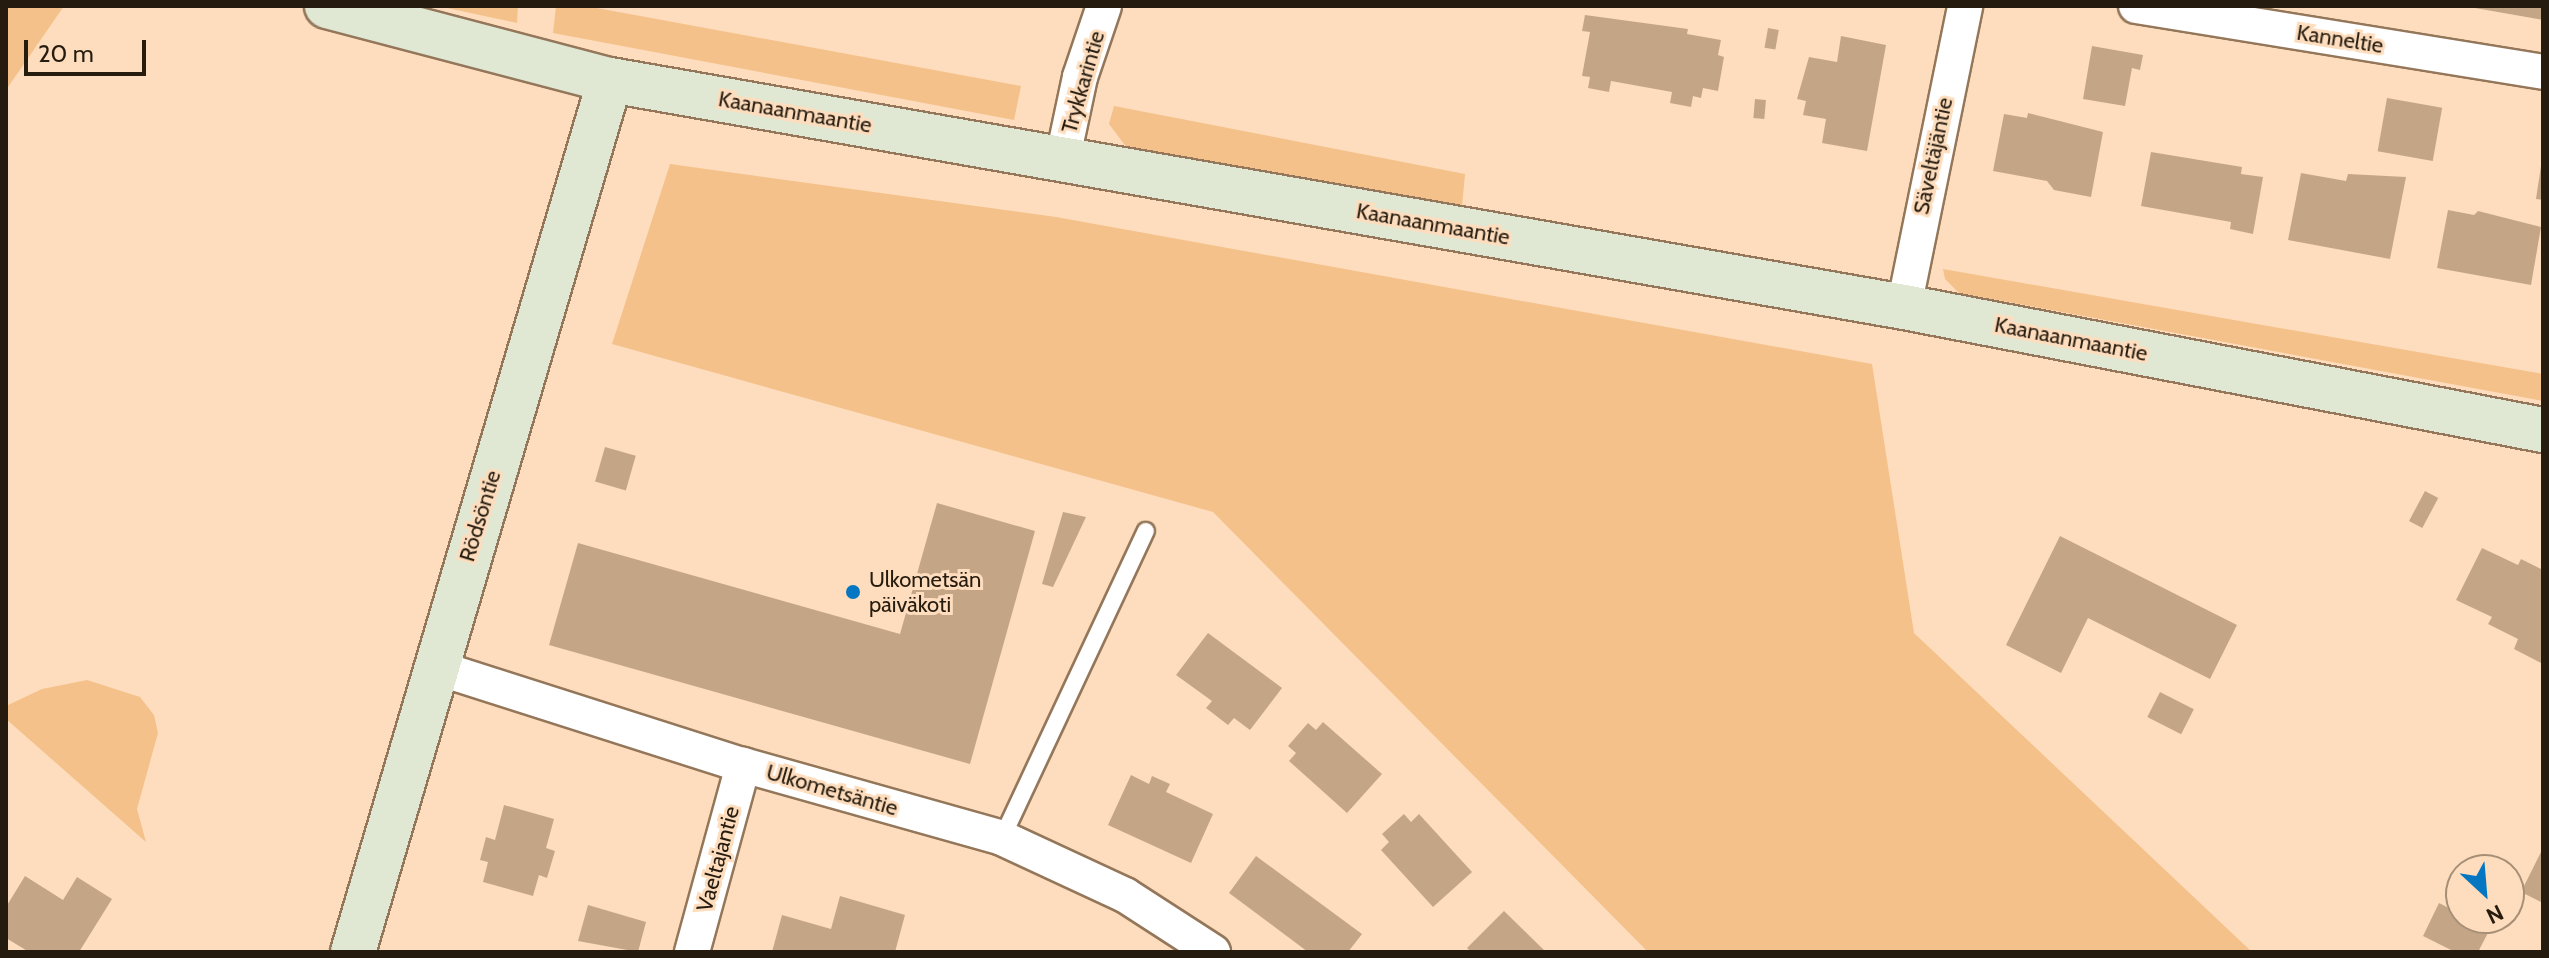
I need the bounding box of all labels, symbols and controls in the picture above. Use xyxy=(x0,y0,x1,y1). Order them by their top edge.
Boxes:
street label: Kanneltie xyxy=(2295,19,2385,59)
scale bar xyxy=(28,24,150,74)
street label: Trykkarintie xyxy=(1056,28,1110,136)
text: 20 m xyxy=(38,39,94,68)
street label: Kaanaanmaantie xyxy=(716,86,874,138)
street label: Säveltäjäntie xyxy=(1908,95,1958,217)
street label: Kaanaanmaantie xyxy=(1354,198,1512,250)
street label: Kaanaanmaantie xyxy=(1992,311,2150,367)
street label: Rödsöntie xyxy=(454,467,506,565)
place label: Ulkometsän päiväkoti xyxy=(869,566,981,618)
marker: Ulkometsän päiväkoti xyxy=(844,583,862,601)
street label: Ulkometsäntie xyxy=(763,759,901,821)
street label: Vaeltajantie xyxy=(691,803,745,915)
north arrow xyxy=(2445,854,2525,934)
text: N xyxy=(2482,899,2508,930)

